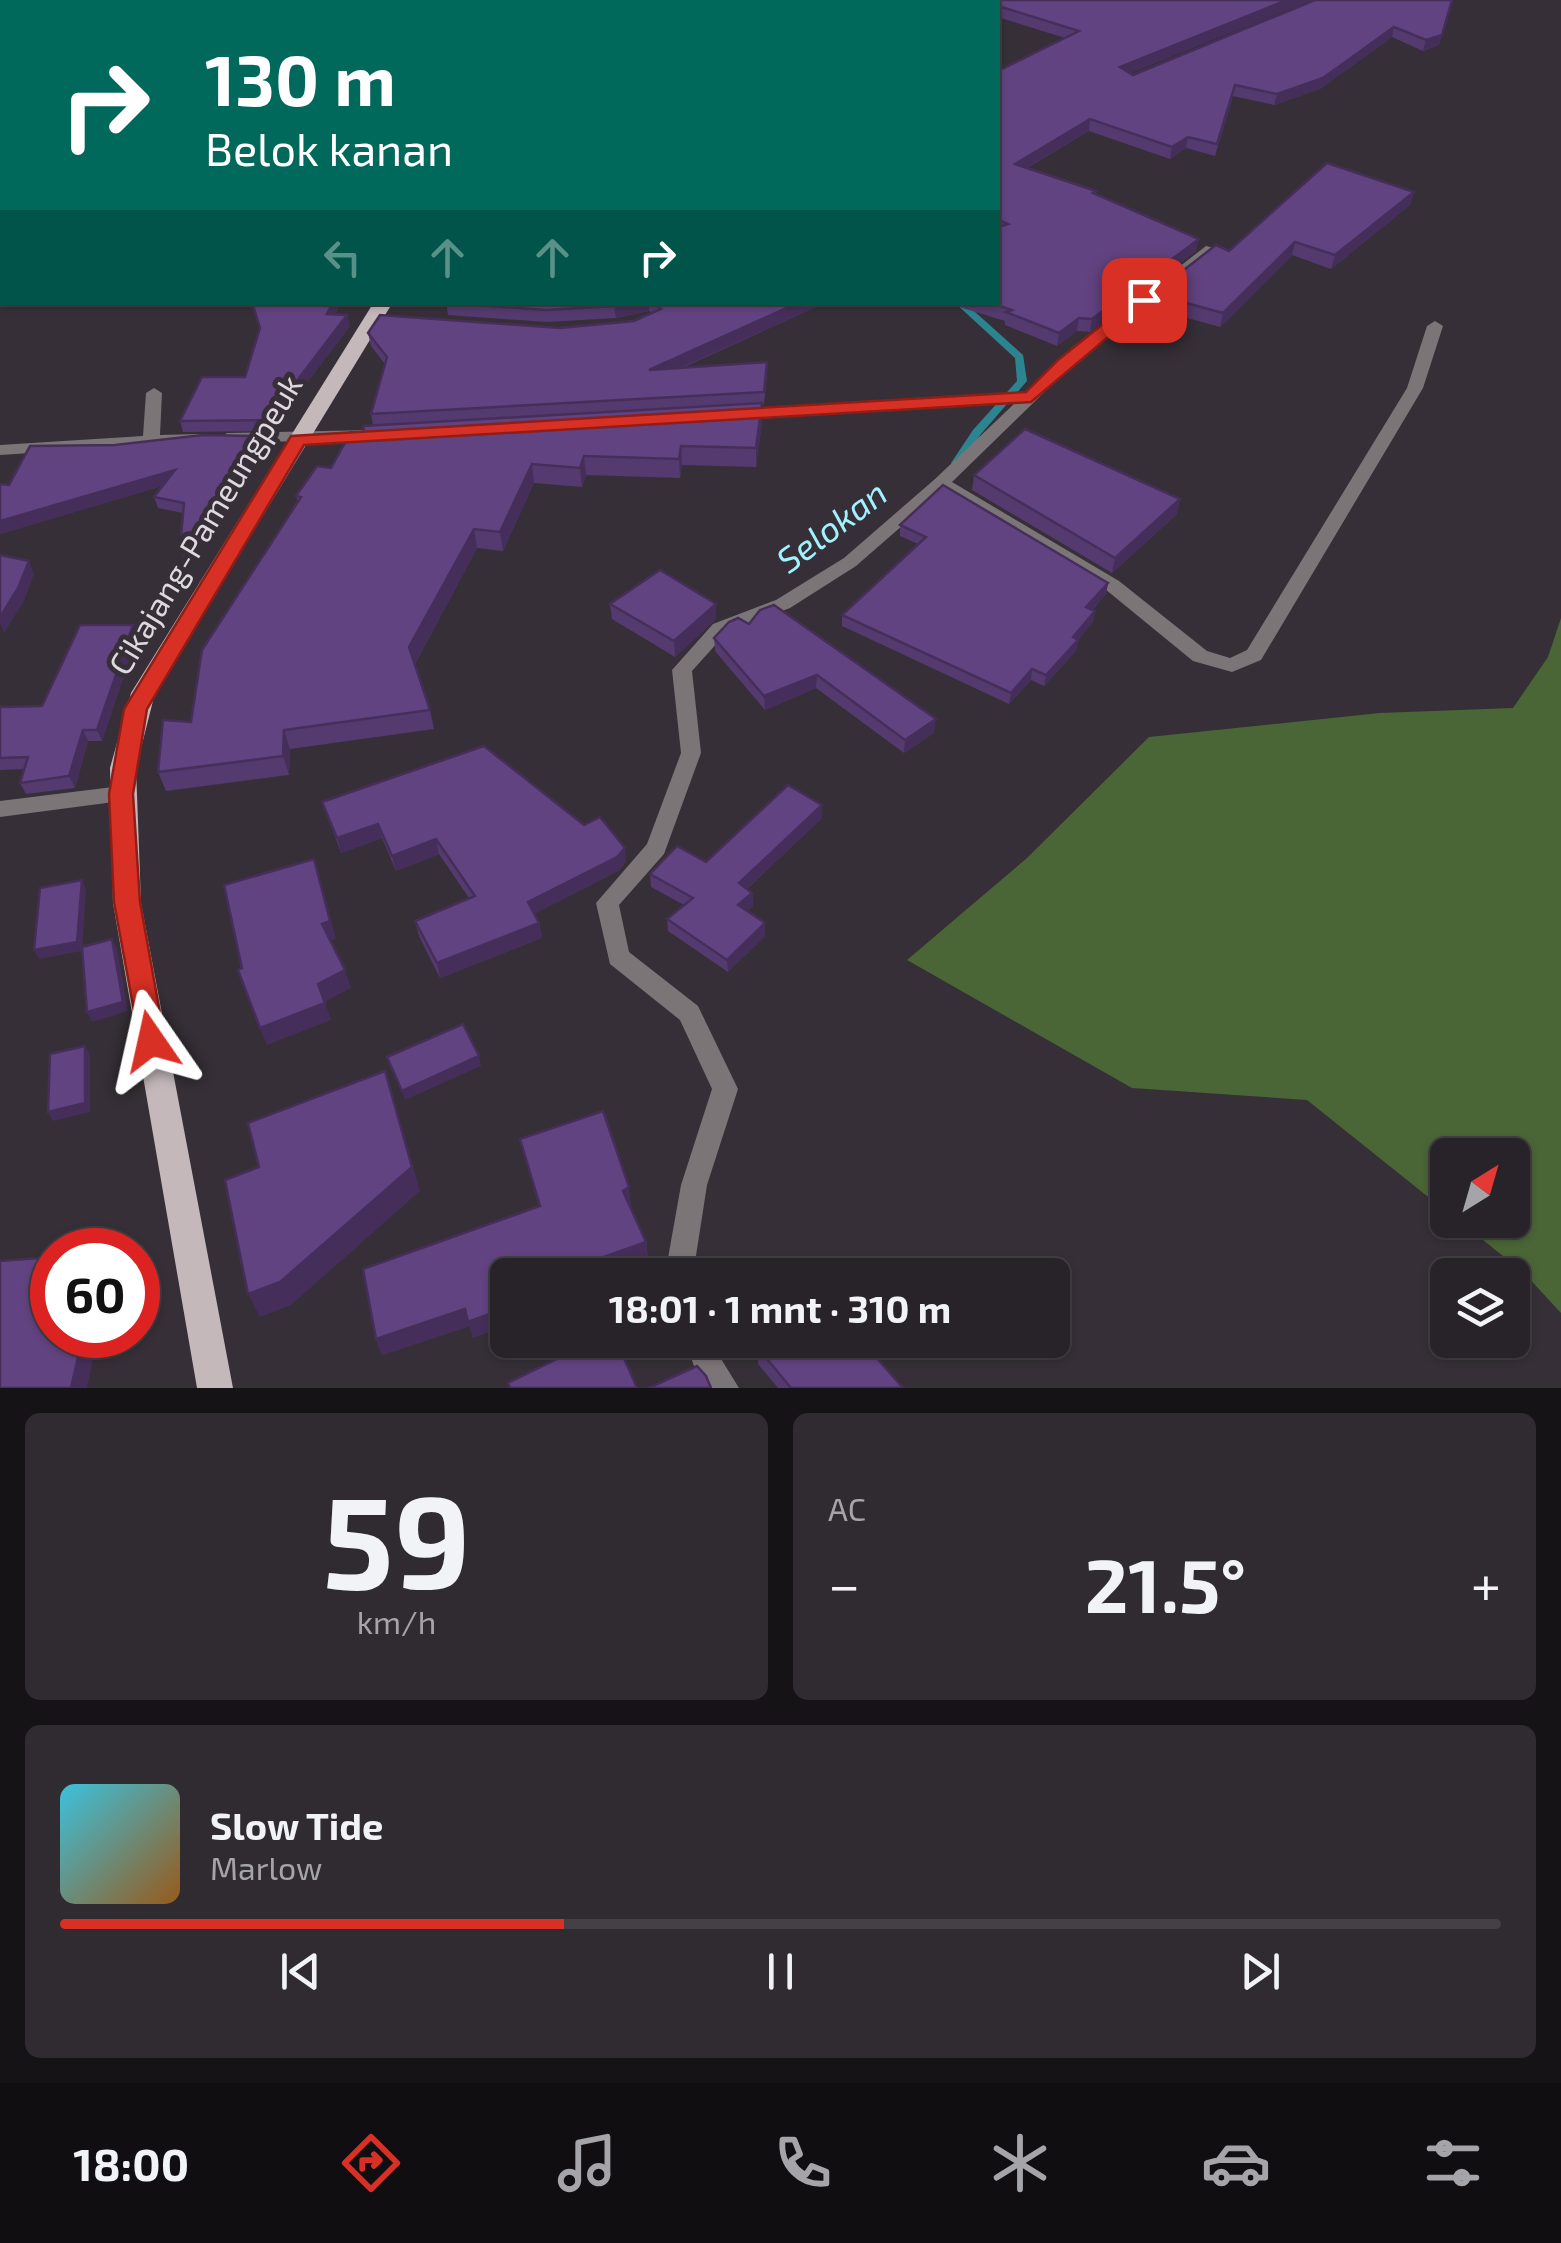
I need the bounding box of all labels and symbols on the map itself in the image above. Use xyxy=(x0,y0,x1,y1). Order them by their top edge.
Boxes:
pin xyxy=(1102,258,1187,343)
street label: Cikajang-Pameungpeuk xyxy=(100,367,310,681)
water label: Selokan xyxy=(768,470,894,580)
position arrow xyxy=(99,989,203,1093)
north arrow xyxy=(1430,1138,1530,1238)
speed limit sign: 60 xyxy=(30,1228,160,1358)

